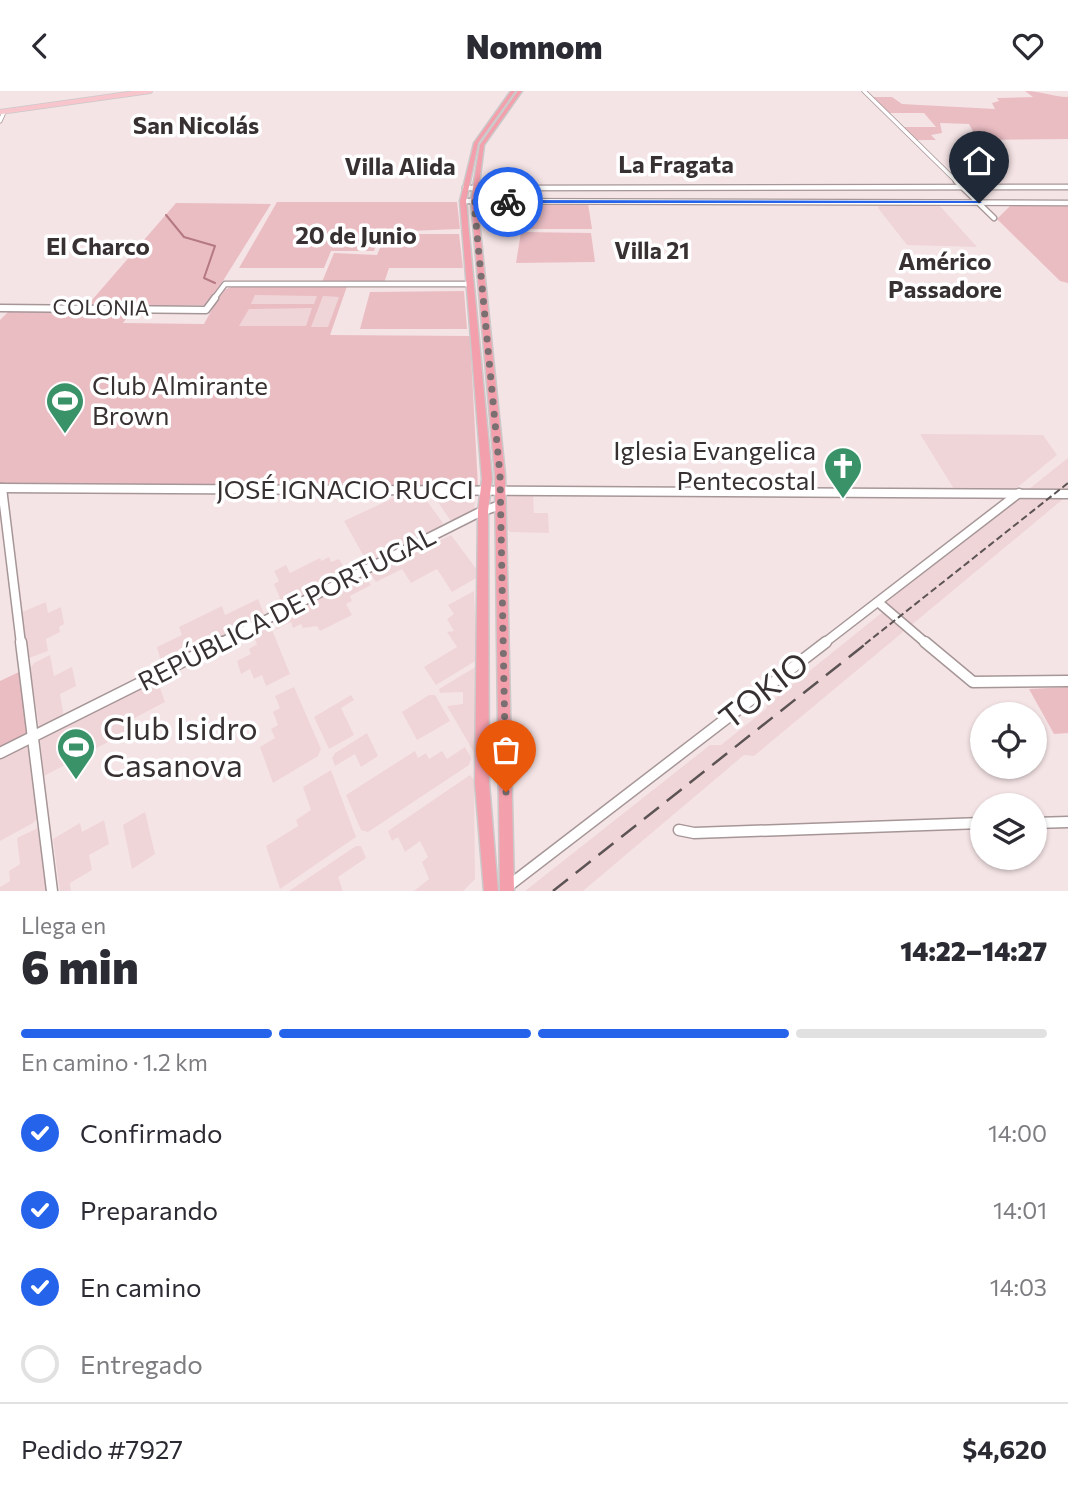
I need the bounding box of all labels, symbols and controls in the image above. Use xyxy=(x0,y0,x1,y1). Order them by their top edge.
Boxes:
text: Nomnom xyxy=(466,26,602,66)
icon: back xyxy=(21,27,59,65)
icon: heart xyxy=(1009,27,1047,65)
district label: San Nicolás xyxy=(133,110,259,139)
pin xyxy=(949,131,1009,203)
icon: home xyxy=(960,142,998,180)
district label: La Fragata xyxy=(618,149,734,178)
district label: Villa Alida xyxy=(344,151,456,180)
courier xyxy=(473,167,543,237)
icon: bike xyxy=(489,183,527,221)
district label: 20 de Junio xyxy=(295,220,417,249)
district label: El Charco xyxy=(46,231,150,260)
district label: Villa 21 xyxy=(614,236,690,264)
district label: Américo Passadore xyxy=(888,246,1002,303)
street label: COLONIA xyxy=(53,293,150,320)
place label: Club Almirante Brown xyxy=(92,369,268,430)
sports icon: Club Almirante Brown xyxy=(44,380,86,435)
place label: Iglesia Evangelica Pentecostal xyxy=(613,434,816,495)
church icon: Iglesia Evangelica Pentecostal xyxy=(822,445,864,500)
street label: JOSÉ IGNACIO RUCCI xyxy=(216,473,474,504)
street label: REPÚBLICA DE PORTUGAL xyxy=(133,519,440,696)
street label: TOKIO xyxy=(710,642,815,737)
map controls xyxy=(970,702,1047,870)
button: locate xyxy=(970,702,1047,779)
place label: Club Isidro Casanova xyxy=(103,707,258,784)
pin xyxy=(476,720,536,792)
sports icon: Club Isidro Casanova xyxy=(55,726,97,781)
icon: bag xyxy=(487,731,525,769)
button: layers xyxy=(970,793,1047,870)
text: Llega en xyxy=(21,911,106,939)
text: 14:22–14:27 xyxy=(900,935,1047,966)
text: 6 min xyxy=(21,937,139,993)
text: En camino · 1.2 km xyxy=(21,1048,208,1076)
icon: check xyxy=(21,1114,59,1152)
text: Confirmado xyxy=(80,1117,222,1148)
text: 14:00 xyxy=(988,1119,1047,1147)
icon: check xyxy=(21,1191,59,1229)
text: Preparando xyxy=(80,1194,218,1225)
text: 14:01 xyxy=(993,1196,1047,1224)
icon: check xyxy=(21,1268,59,1306)
text: En camino xyxy=(80,1271,202,1302)
text: 14:03 xyxy=(990,1273,1047,1301)
text: Entregado xyxy=(80,1348,203,1379)
text: Pedido #7927 xyxy=(21,1433,183,1464)
text: $4,620 xyxy=(962,1433,1047,1464)

